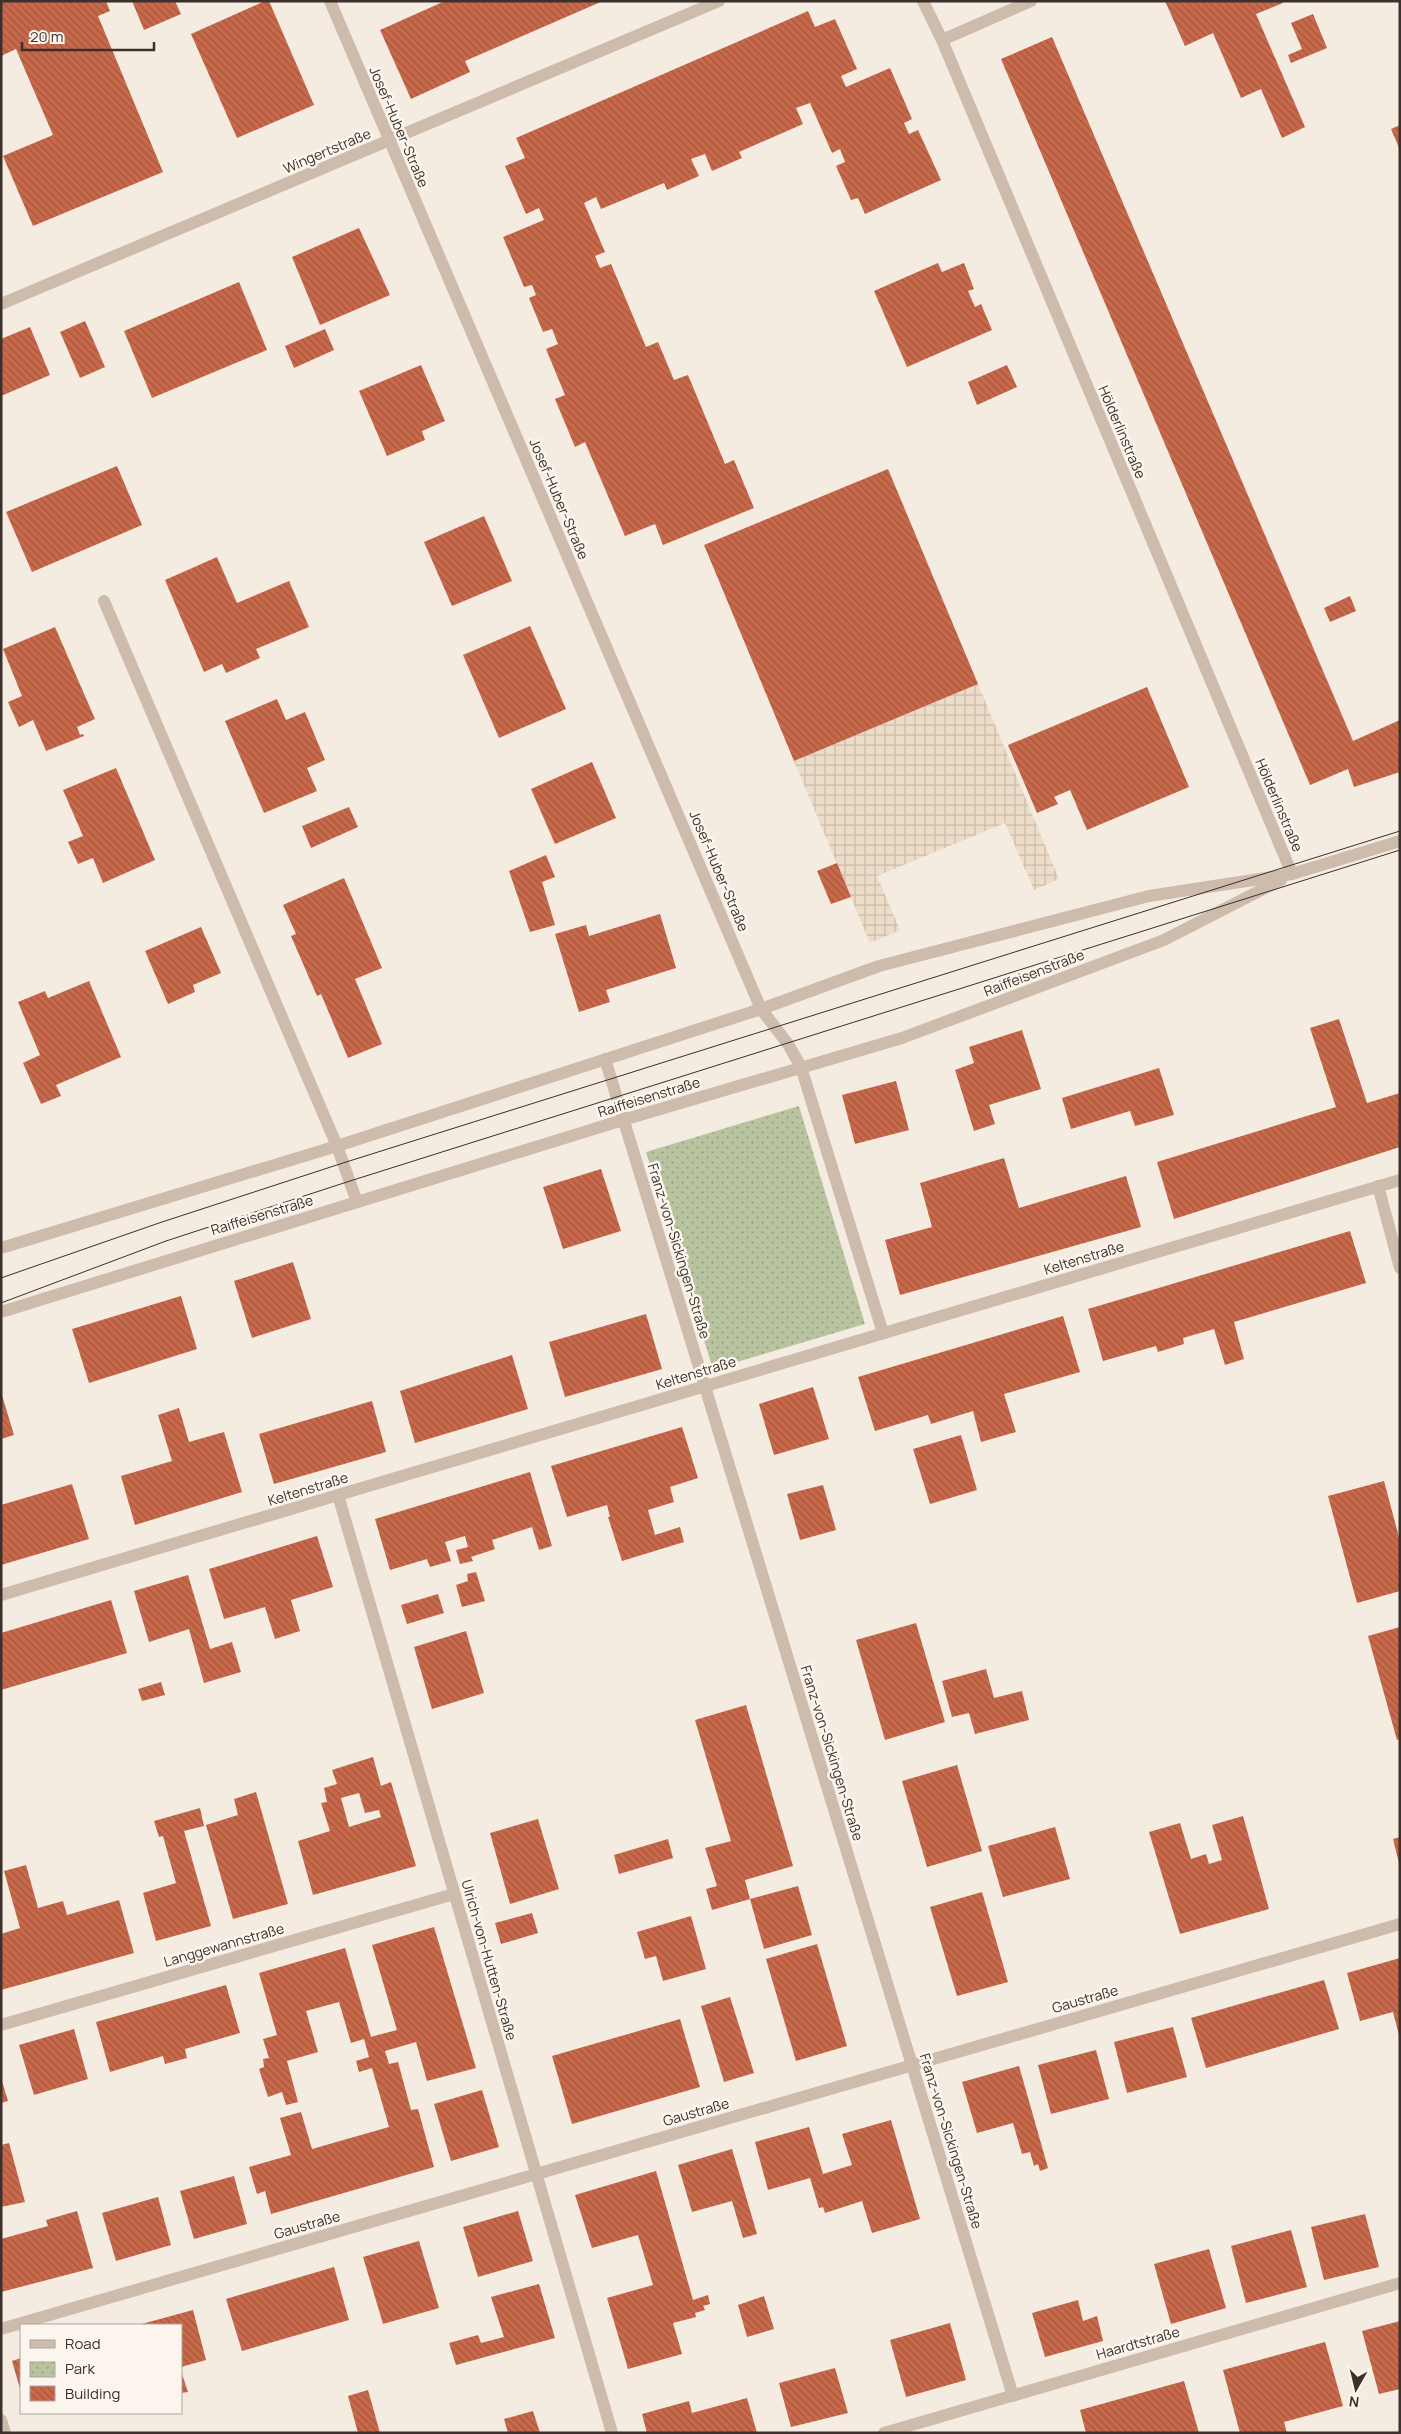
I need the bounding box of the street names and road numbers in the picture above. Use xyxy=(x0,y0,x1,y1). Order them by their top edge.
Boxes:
street label: Josef-Huber-Straße xyxy=(365,63,434,190)
street label: Wingertstraße xyxy=(280,124,374,178)
street label: Hölderlinstraße xyxy=(1094,382,1151,481)
street label: Josef-Huber-Straße xyxy=(525,435,594,562)
street label: Hölderlinstraße xyxy=(1251,755,1308,854)
street label: Josef-Huber-Straße xyxy=(685,807,754,934)
street label: Raiffeisenstraße xyxy=(981,945,1087,1000)
street label: Raiffeisenstraße xyxy=(595,1072,702,1121)
street label: Franz-von-Sickingen-Straße xyxy=(644,1161,715,1341)
street label: Raiffeisenstraße xyxy=(208,1190,315,1239)
street label: Keltenstraße xyxy=(1041,1236,1126,1279)
street label: Keltenstraße xyxy=(653,1351,738,1394)
street label: Keltenstraße xyxy=(265,1467,350,1510)
street label: Franz-von-Sickingen-Straße xyxy=(797,1663,868,1843)
street label: Ulrich-von-Hutten-Straße xyxy=(457,1877,522,2042)
street label: Langgewannstraße xyxy=(161,1918,286,1971)
street label: Gaustraße xyxy=(1050,1980,1120,2017)
street label: Franz-von-Sickingen-Straße xyxy=(916,2051,987,2231)
street label: Gaustraße xyxy=(661,2093,731,2130)
street label: Gaustraße xyxy=(272,2206,342,2243)
street label: Haardtstraße xyxy=(1094,2322,1182,2364)

